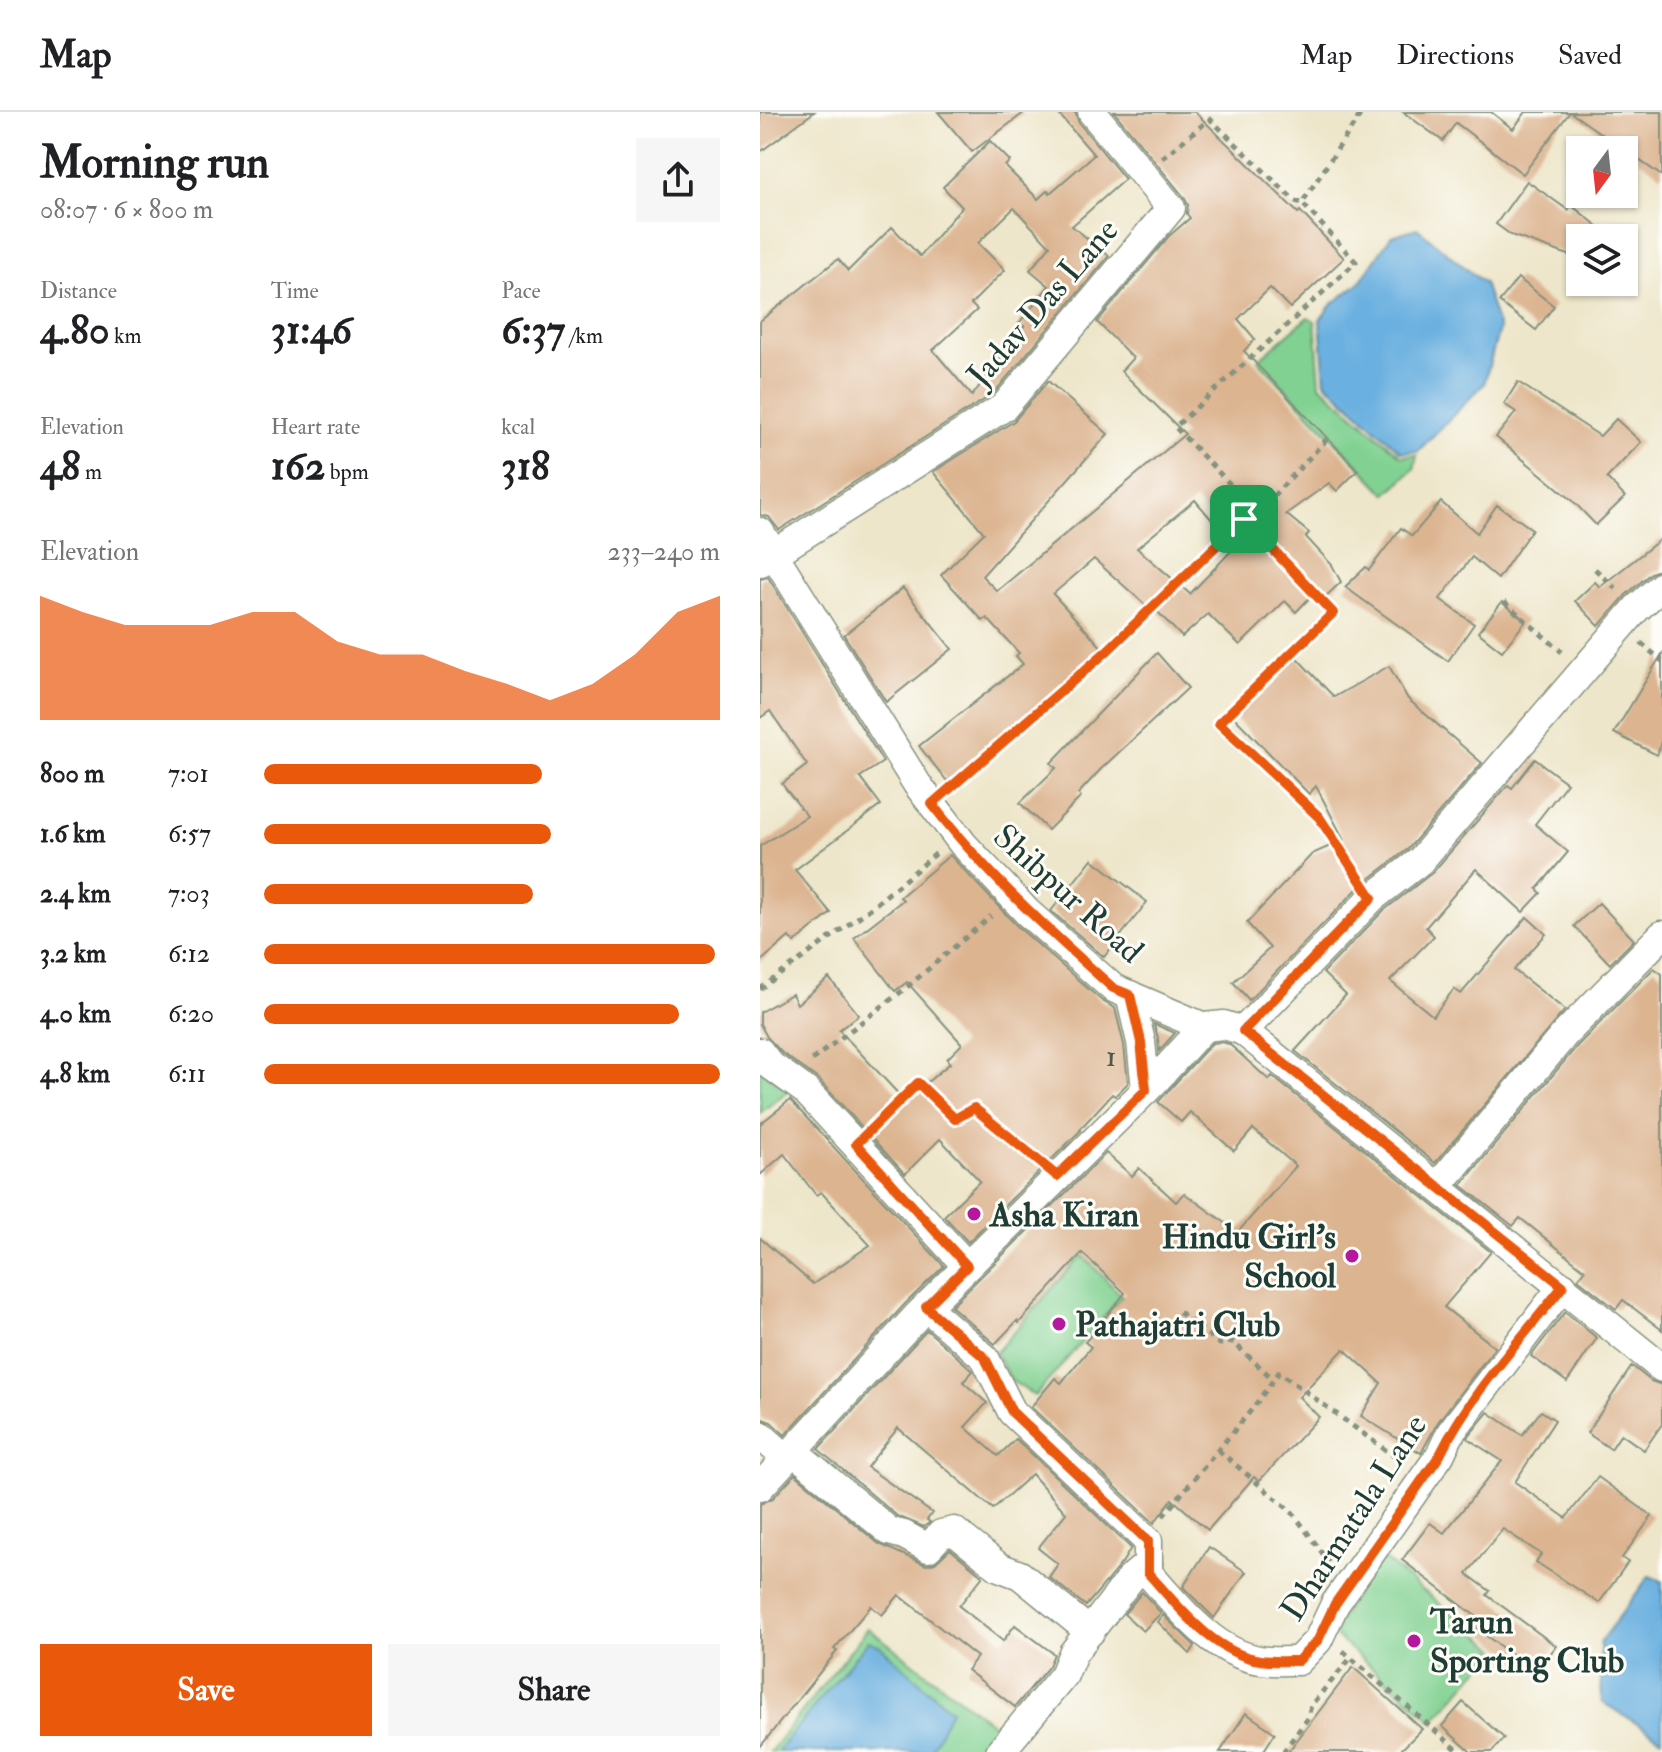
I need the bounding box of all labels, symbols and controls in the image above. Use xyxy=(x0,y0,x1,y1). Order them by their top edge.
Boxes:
text: Map xyxy=(40,31,111,79)
text: Map xyxy=(1300,38,1353,73)
text: Directions xyxy=(1397,38,1514,73)
text: Saved xyxy=(1558,38,1622,73)
text: Morning run xyxy=(40,136,269,191)
north arrow xyxy=(1566,136,1638,208)
map controls xyxy=(1566,136,1638,296)
button: share xyxy=(636,138,720,222)
text: 08:07 · 6 × 800 m xyxy=(40,194,213,226)
street label: Jadav Das Lane xyxy=(957,210,1128,397)
button: layers xyxy=(1566,224,1638,296)
text: Distance xyxy=(40,277,117,305)
text: Time xyxy=(271,277,319,305)
text: Pace xyxy=(501,277,541,305)
text: 4.80 xyxy=(40,305,109,356)
text: 31:46 xyxy=(271,305,352,356)
text: 6:37 xyxy=(501,305,565,356)
text: km xyxy=(109,322,142,350)
text: /km xyxy=(565,322,603,350)
text: Elevation xyxy=(40,413,124,441)
text: Heart rate xyxy=(271,413,360,441)
text: kcal xyxy=(501,413,535,441)
text: 48 xyxy=(40,441,80,492)
text: 162 xyxy=(271,441,325,492)
text: 318 xyxy=(501,441,550,492)
text: m xyxy=(80,458,102,486)
text: bpm xyxy=(325,458,369,486)
pin xyxy=(1210,485,1278,553)
icon: arrive xyxy=(1222,497,1266,541)
text: Elevation xyxy=(40,536,139,568)
text: 233–240 m xyxy=(608,536,720,568)
text: 800 m xyxy=(40,758,105,790)
text: 7:01 xyxy=(168,758,209,790)
street label: Shibpur Road xyxy=(984,815,1152,973)
text: 1.6 km xyxy=(40,818,105,850)
text: 6:57 xyxy=(168,818,211,850)
text: 2.4 km xyxy=(40,878,111,910)
text: 7:03 xyxy=(168,878,210,910)
text: 3.2 km xyxy=(40,938,106,970)
text: 6:12 xyxy=(168,938,210,970)
text: 4.0 km xyxy=(40,998,111,1030)
text: 6:20 xyxy=(168,998,214,1030)
house number: 1 xyxy=(1106,1038,1116,1075)
text: 4.8 km xyxy=(40,1058,110,1090)
text: 6:11 xyxy=(168,1058,206,1090)
place label: Asha Kiran xyxy=(988,1194,1140,1237)
marker: Asha Kiran xyxy=(965,1205,983,1223)
place label: Hindu Girl's School xyxy=(1162,1216,1336,1298)
marker: Hindu Girl's School xyxy=(1343,1247,1361,1265)
place label: Pathajatri Club xyxy=(1075,1304,1281,1347)
marker: Pathajatri Club xyxy=(1050,1315,1068,1333)
street label: Dharmatala Lane xyxy=(1272,1406,1437,1629)
place label: Tarun Sporting Club xyxy=(1429,1601,1625,1683)
marker: Tarun Sporting Club xyxy=(1405,1632,1423,1650)
button: Save xyxy=(40,1644,372,1736)
button: Share xyxy=(388,1644,720,1736)

